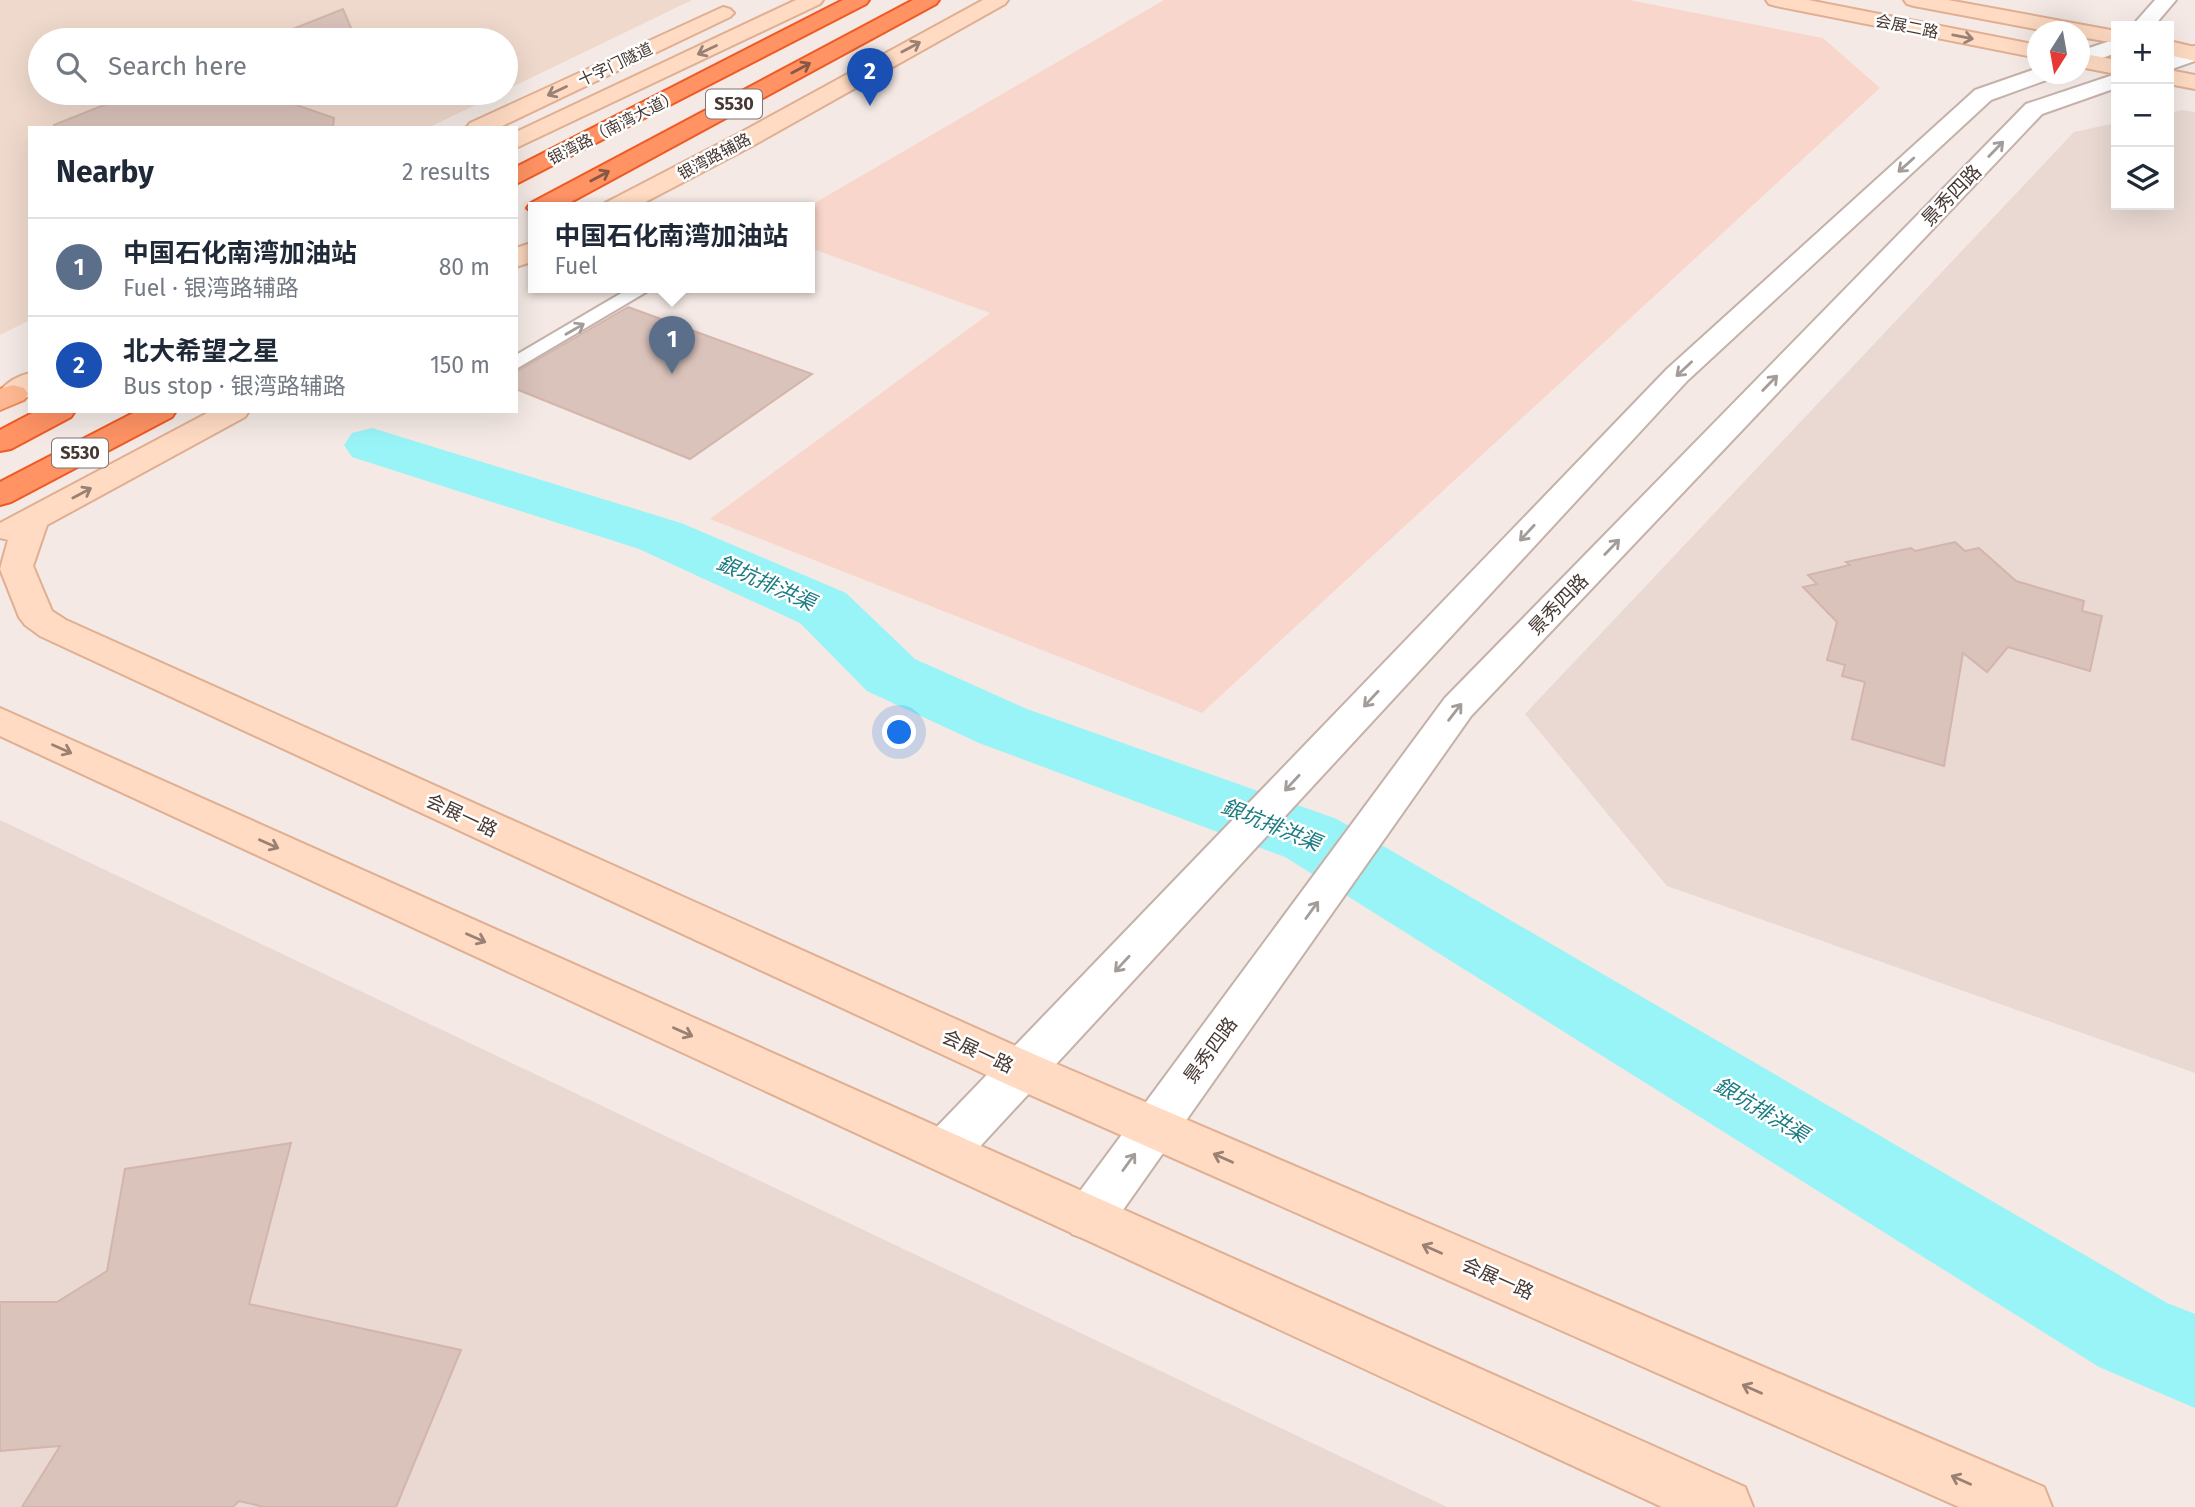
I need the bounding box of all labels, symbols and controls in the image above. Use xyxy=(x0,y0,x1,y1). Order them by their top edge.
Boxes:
street label: 会展二路 xyxy=(1874,11,1940,42)
north arrow xyxy=(2027,21,2090,84)
map controls xyxy=(2111,21,2174,210)
button: + xyxy=(2111,21,2174,84)
search box xyxy=(28,28,518,105)
one-way arrow xyxy=(1951,30,1974,44)
street label: 十字门隧道 xyxy=(575,39,655,90)
one-way arrow xyxy=(900,40,920,54)
one-way arrow xyxy=(697,44,718,58)
icon: search xyxy=(52,48,90,86)
pin: 2 xyxy=(847,48,893,106)
text: Search here xyxy=(108,51,247,82)
one-way arrow xyxy=(790,61,811,74)
button: − xyxy=(2111,84,2174,147)
one-way arrow xyxy=(547,85,568,98)
street label: 银湾路（南湾大道） xyxy=(545,86,682,169)
road number: S530 xyxy=(706,90,762,119)
street label: 银湾路辅路 xyxy=(674,129,754,184)
one-way arrow xyxy=(1987,141,2004,158)
button: layers xyxy=(2111,147,2174,210)
text: Nearby xyxy=(56,154,154,190)
one-way arrow xyxy=(1898,157,1915,174)
text: 2 results xyxy=(402,158,490,186)
street label: 景秀四路 xyxy=(1917,160,1986,231)
one-way arrow xyxy=(590,168,610,182)
popup xyxy=(528,202,815,293)
text: 中国石化南湾加油站 xyxy=(554,221,789,252)
text: 中国石化南湾加油站 xyxy=(123,238,357,269)
text: Fuel xyxy=(554,252,598,280)
text: 1 xyxy=(74,253,84,281)
text: 80 m xyxy=(439,253,490,281)
text: Fuel · 银湾路辅路 xyxy=(123,274,299,302)
pin: 1 xyxy=(649,316,695,374)
one-way arrow xyxy=(565,322,585,336)
text: 北大希望之星 xyxy=(123,336,279,367)
text: 2 xyxy=(73,351,85,379)
text: 150 m xyxy=(430,351,490,379)
one-way arrow xyxy=(1676,360,1693,377)
text: Bus stop · 银湾路辅路 xyxy=(123,372,346,400)
one-way arrow xyxy=(1761,375,1778,392)
road number: S530 xyxy=(52,438,108,467)
one-way arrow xyxy=(71,486,91,500)
one-way arrow xyxy=(1519,525,1536,542)
one-way arrow xyxy=(1604,539,1621,556)
water label: 銀坑排洪渠 xyxy=(713,550,822,617)
street label: 景秀四路 xyxy=(1524,569,1593,640)
one-way arrow xyxy=(1363,690,1380,707)
one-way arrow xyxy=(1448,703,1463,722)
your location xyxy=(882,715,916,749)
one-way arrow xyxy=(51,743,72,756)
one-way arrow xyxy=(1284,774,1300,792)
street label: 会展一路 xyxy=(422,789,501,842)
water label: 銀坑排洪渠 xyxy=(1217,793,1327,858)
one-way arrow xyxy=(258,837,279,851)
one-way arrow xyxy=(1305,901,1319,920)
one-way arrow xyxy=(465,932,486,945)
one-way arrow xyxy=(1114,955,1131,972)
street label: 景秀四路 xyxy=(1179,1013,1242,1088)
street label: 会展一路 xyxy=(938,1025,1017,1078)
one-way arrow xyxy=(672,1026,693,1039)
water label: 銀坑排洪渠 xyxy=(1709,1072,1815,1150)
one-way arrow xyxy=(1213,1151,1234,1164)
one-way arrow xyxy=(1122,1153,1136,1172)
one-way arrow xyxy=(1421,1242,1443,1255)
street label: 会展一路 xyxy=(1458,1252,1537,1304)
one-way arrow xyxy=(1742,1382,1764,1395)
one-way arrow xyxy=(1951,1473,1972,1486)

